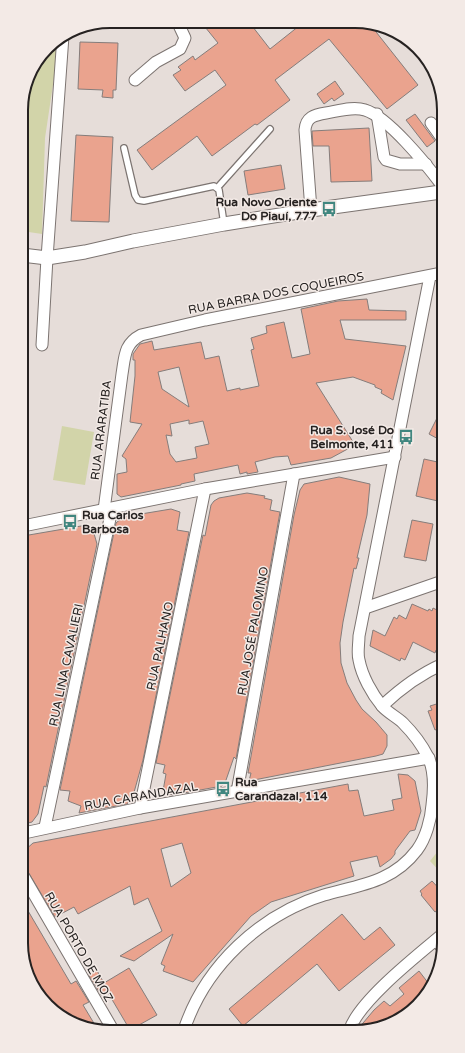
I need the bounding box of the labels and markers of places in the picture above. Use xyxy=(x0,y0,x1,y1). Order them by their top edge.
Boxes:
place label: Rua Novo Oriente Do Piauí, 777 xyxy=(215,195,317,223)
bus stop icon: Rua Novo Oriente Do Piauí, 777 xyxy=(320,200,338,218)
place label: Rua S. José Do Belmonte, 411 xyxy=(310,423,394,451)
bus stop icon: Rua S. José Do Belmonte, 411 xyxy=(397,428,415,446)
place label: Rua Carlos Barbosa xyxy=(82,508,144,536)
bus stop icon: Rua Carlos Barbosa xyxy=(61,513,79,531)
place label: Rua Carandazal, 114 xyxy=(235,775,328,803)
bus stop icon: Rua Carandazal, 114 xyxy=(214,780,232,798)

